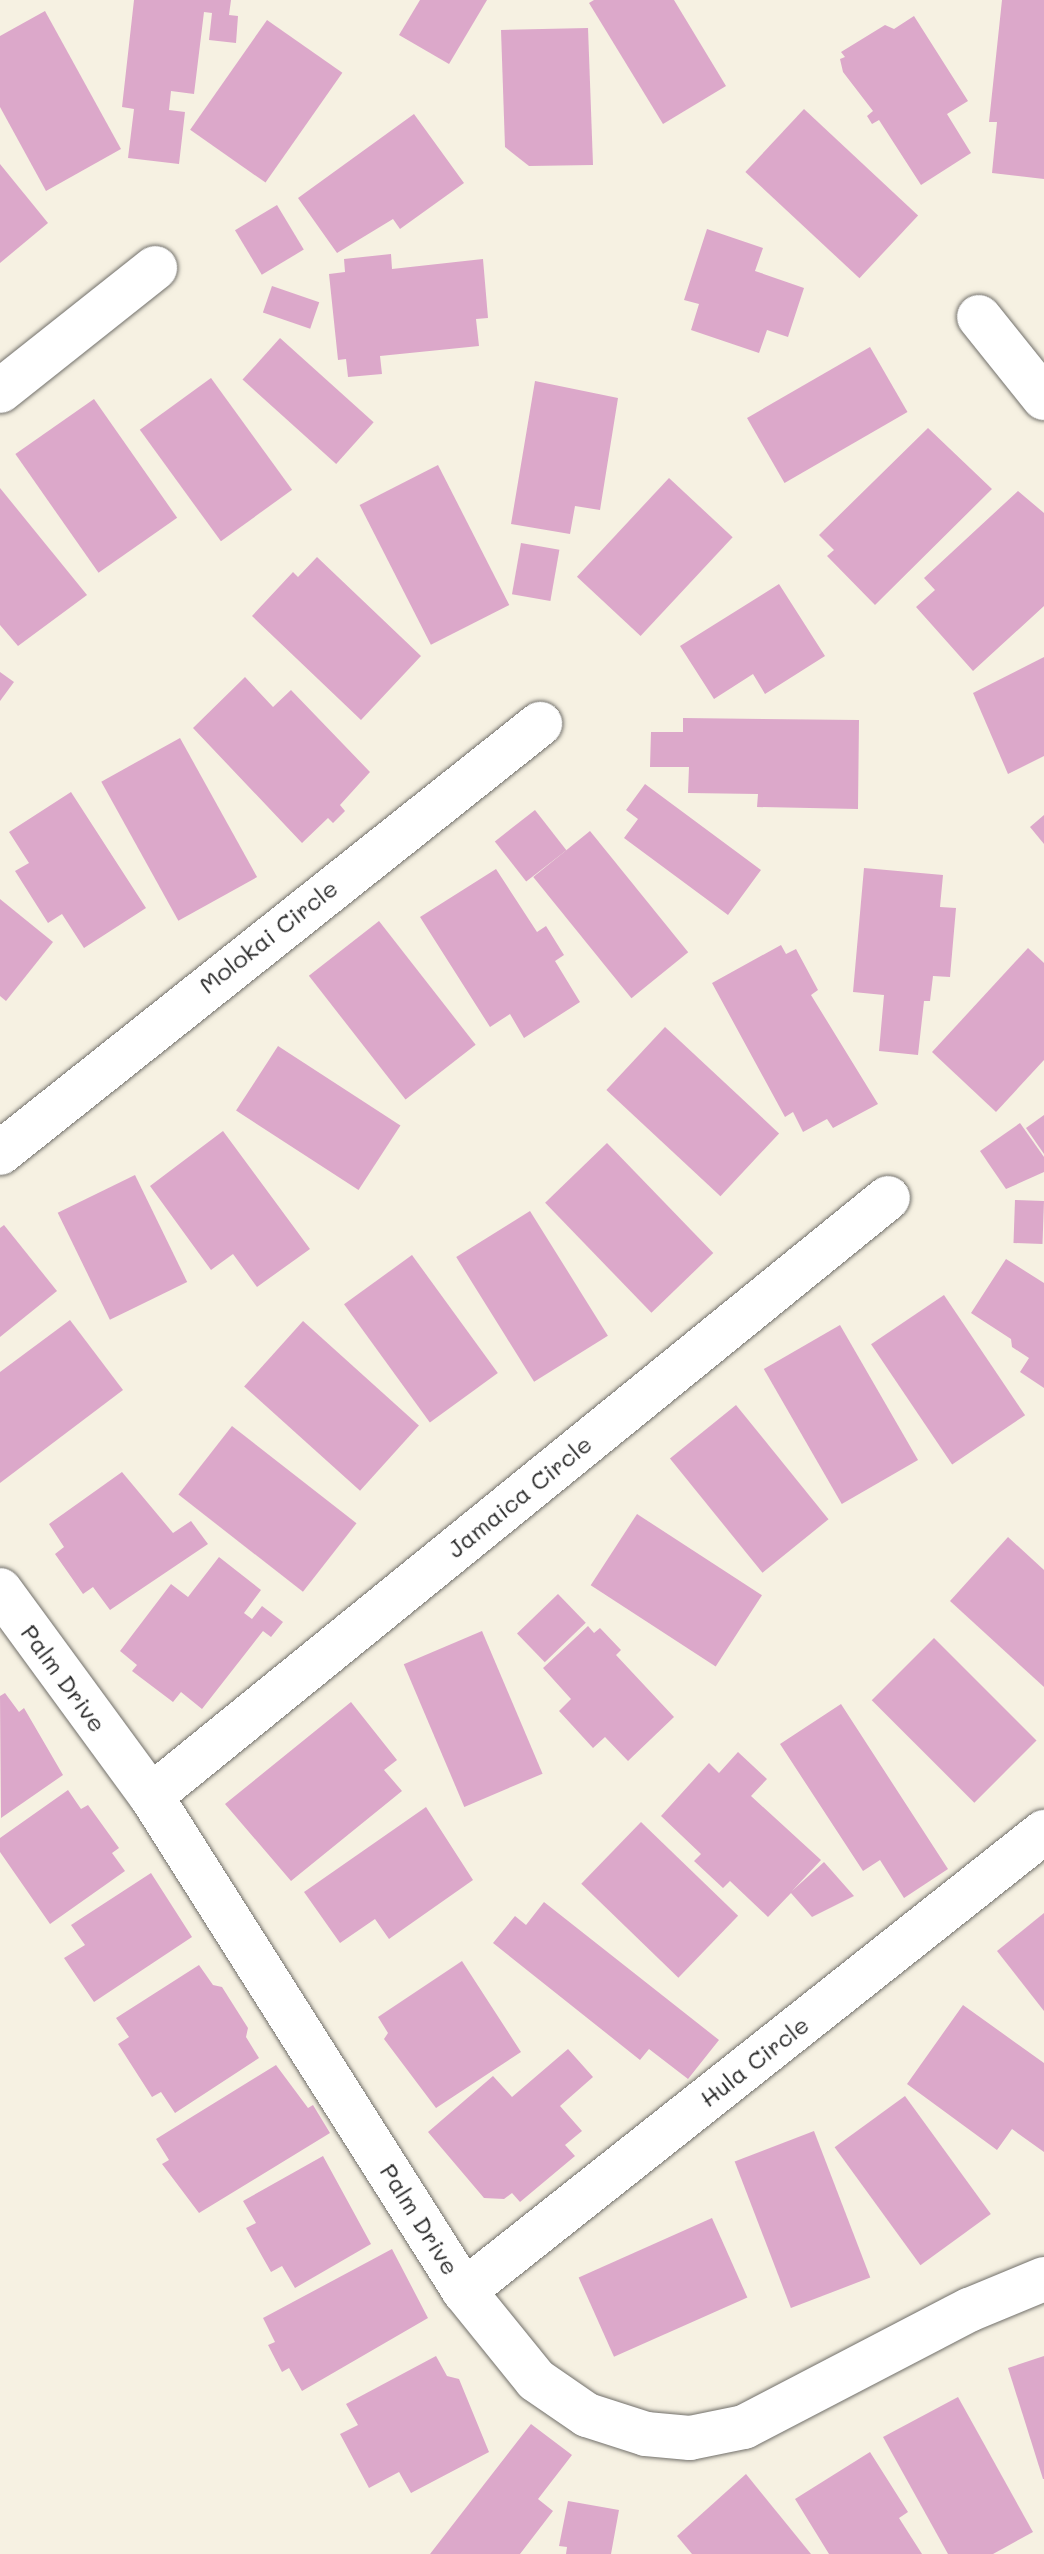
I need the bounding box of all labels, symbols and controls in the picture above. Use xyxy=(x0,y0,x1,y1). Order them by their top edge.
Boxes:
street label: Molokai Circle xyxy=(193,873,343,999)
street label: Jamaica Circle xyxy=(441,1429,597,1563)
street label: Palm Drive xyxy=(15,1619,113,1737)
street label: Hula Circle xyxy=(694,2010,814,2112)
street label: Palm Drive xyxy=(374,2158,466,2280)

